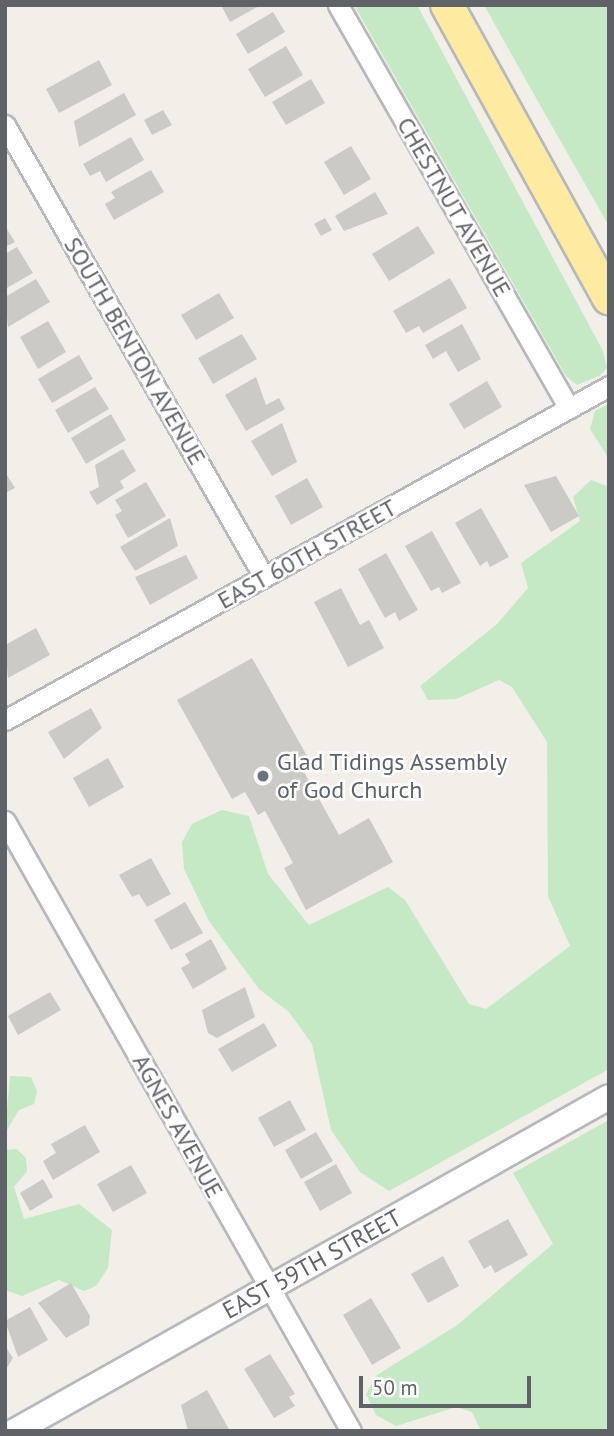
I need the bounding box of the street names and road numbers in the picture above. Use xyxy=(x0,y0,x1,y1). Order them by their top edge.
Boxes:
street label: CHESTNUT AVENUE xyxy=(390,111,518,303)
street label: SOUTH BENTON AVENUE xyxy=(58,232,212,470)
street label: EAST 60TH STREET xyxy=(212,493,402,615)
street label: AGNES AVENUE xyxy=(127,1049,229,1203)
street label: EAST 59TH STREET xyxy=(217,1203,407,1325)

